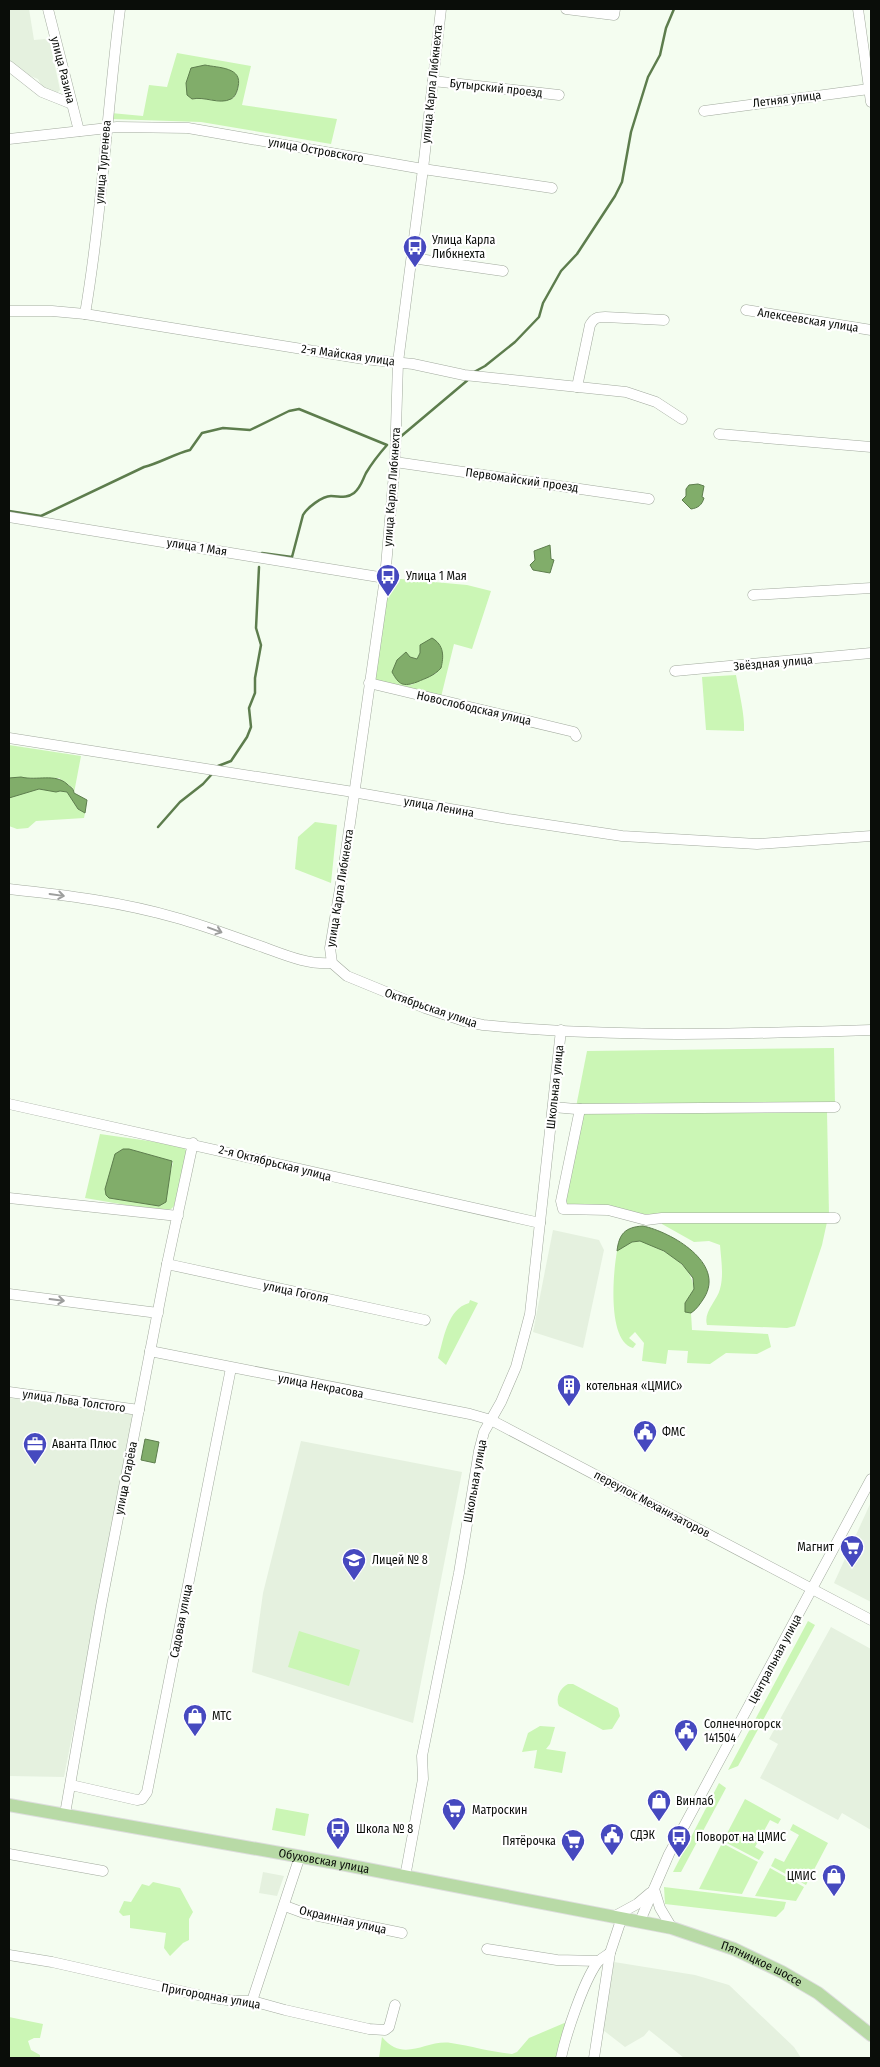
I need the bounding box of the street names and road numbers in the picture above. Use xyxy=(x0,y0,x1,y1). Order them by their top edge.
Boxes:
street label: улица Карла Либкнехта xyxy=(419,24,445,144)
street label: улица Разина xyxy=(48,35,78,105)
street label: Бутырский проезд xyxy=(449,76,543,100)
street label: Летняя улица xyxy=(752,88,822,110)
street label: улица Тургенева xyxy=(92,119,114,204)
street label: улица Островского xyxy=(267,135,365,165)
street label: Алексеевская улица xyxy=(757,305,860,335)
street label: 2-я Майская улица xyxy=(300,341,396,369)
street label: улица Карла Либкнехта xyxy=(381,427,403,547)
street label: Первомайский проезд xyxy=(465,465,579,495)
street label: улица 1 Мая xyxy=(166,535,228,559)
street label: Звёздная улица xyxy=(733,653,813,673)
street label: Новослободская улица xyxy=(415,688,533,728)
street label: улица Ленина xyxy=(403,794,475,820)
street label: улица Карла Либкнехта xyxy=(324,828,356,948)
street label: Октябрьская улица xyxy=(383,986,479,1030)
street label: Школьная улица xyxy=(544,1044,566,1130)
street label: 2-я Октябрьская улица xyxy=(217,1142,333,1184)
street label: улица Гоголя xyxy=(262,1278,330,1306)
street label: улица Некрасова xyxy=(277,1371,365,1401)
street label: улица Льва Толстого xyxy=(22,1387,126,1415)
street label: Школьная улица xyxy=(461,1438,489,1524)
street label: улица Огарёва xyxy=(112,1440,140,1516)
street label: переулок Механизаторов xyxy=(592,1467,712,1541)
street label: Садовая улица xyxy=(167,1583,195,1659)
street label: Центральная улица xyxy=(745,1612,805,1706)
street label: Обуховская улица xyxy=(278,1846,371,1876)
street label: Окраинная улица xyxy=(298,1903,388,1937)
street label: Пятницкое шоссе xyxy=(719,1938,805,1989)
street label: Пригородная улица xyxy=(160,1980,262,2012)

